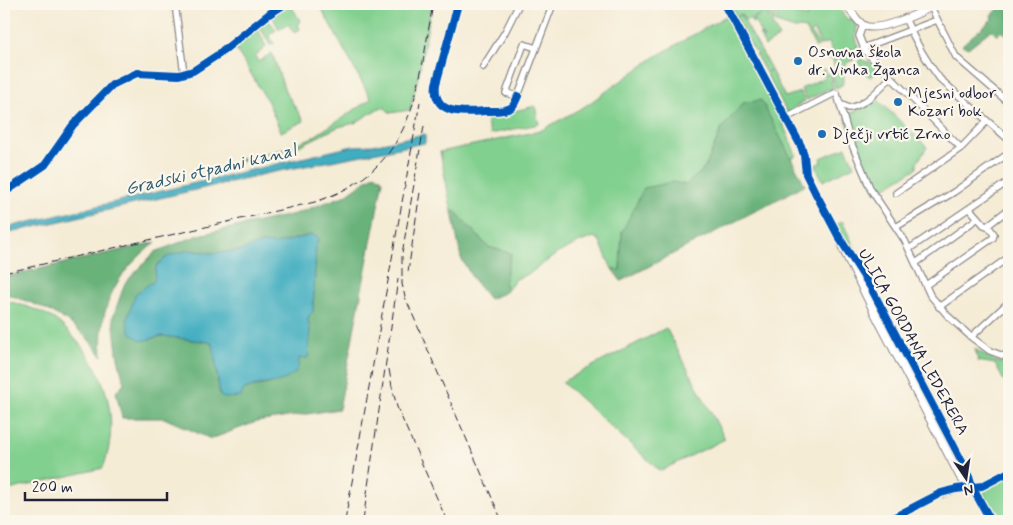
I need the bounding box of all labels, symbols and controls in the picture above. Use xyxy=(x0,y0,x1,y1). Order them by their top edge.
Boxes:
place label: Osnovna škola dr. Vinka Žganca xyxy=(808,42,920,81)
marker: Osnovna škola dr. Vinka Žganca xyxy=(792,55,804,67)
place label: Mjesni odbor Kozari bok xyxy=(908,83,997,122)
marker: Mjesni odbor Kozari bok xyxy=(892,96,904,108)
place label: Dječji vrtić Zrno xyxy=(832,124,951,145)
marker: Dječji vrtić Zrno xyxy=(816,128,828,140)
water label: Gradski otpadni kanal xyxy=(123,138,300,201)
street label: ULICA GORDANA LEDERERA xyxy=(853,245,973,439)
north arrow xyxy=(940,452,990,502)
scale bar xyxy=(25,470,168,502)
text: 200 m xyxy=(32,478,73,498)
text: N xyxy=(962,480,975,500)

